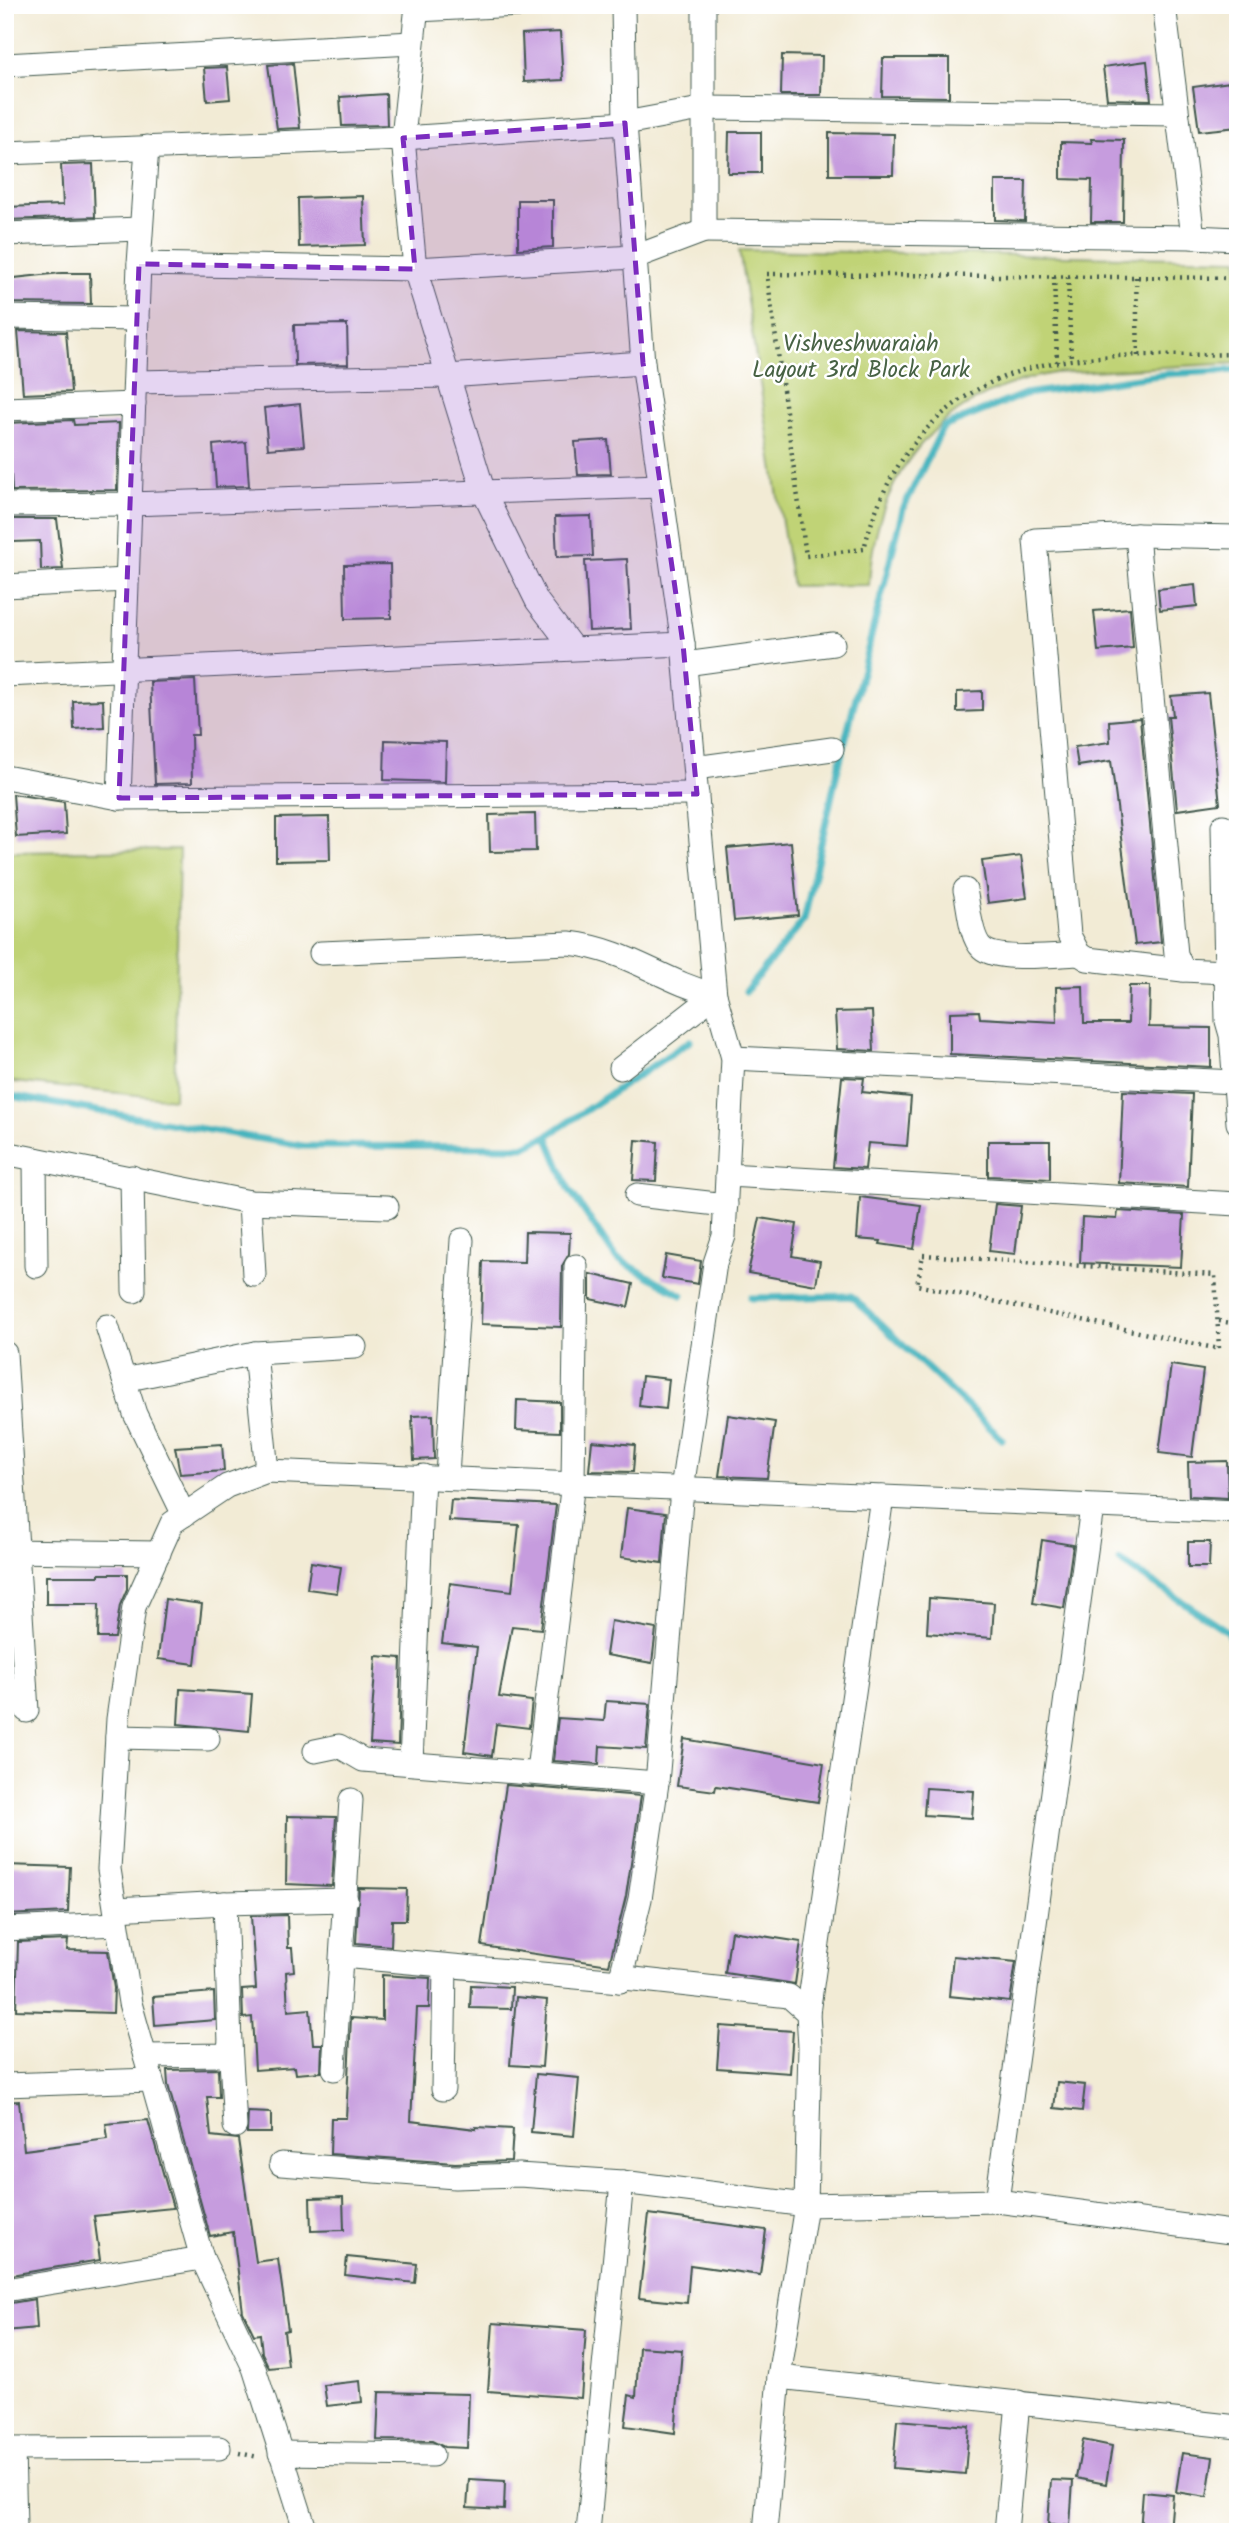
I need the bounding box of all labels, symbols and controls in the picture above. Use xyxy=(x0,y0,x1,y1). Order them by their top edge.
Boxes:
park label: Vishveshwaraiah Layout 3rd Block Park xyxy=(752,327,970,389)

